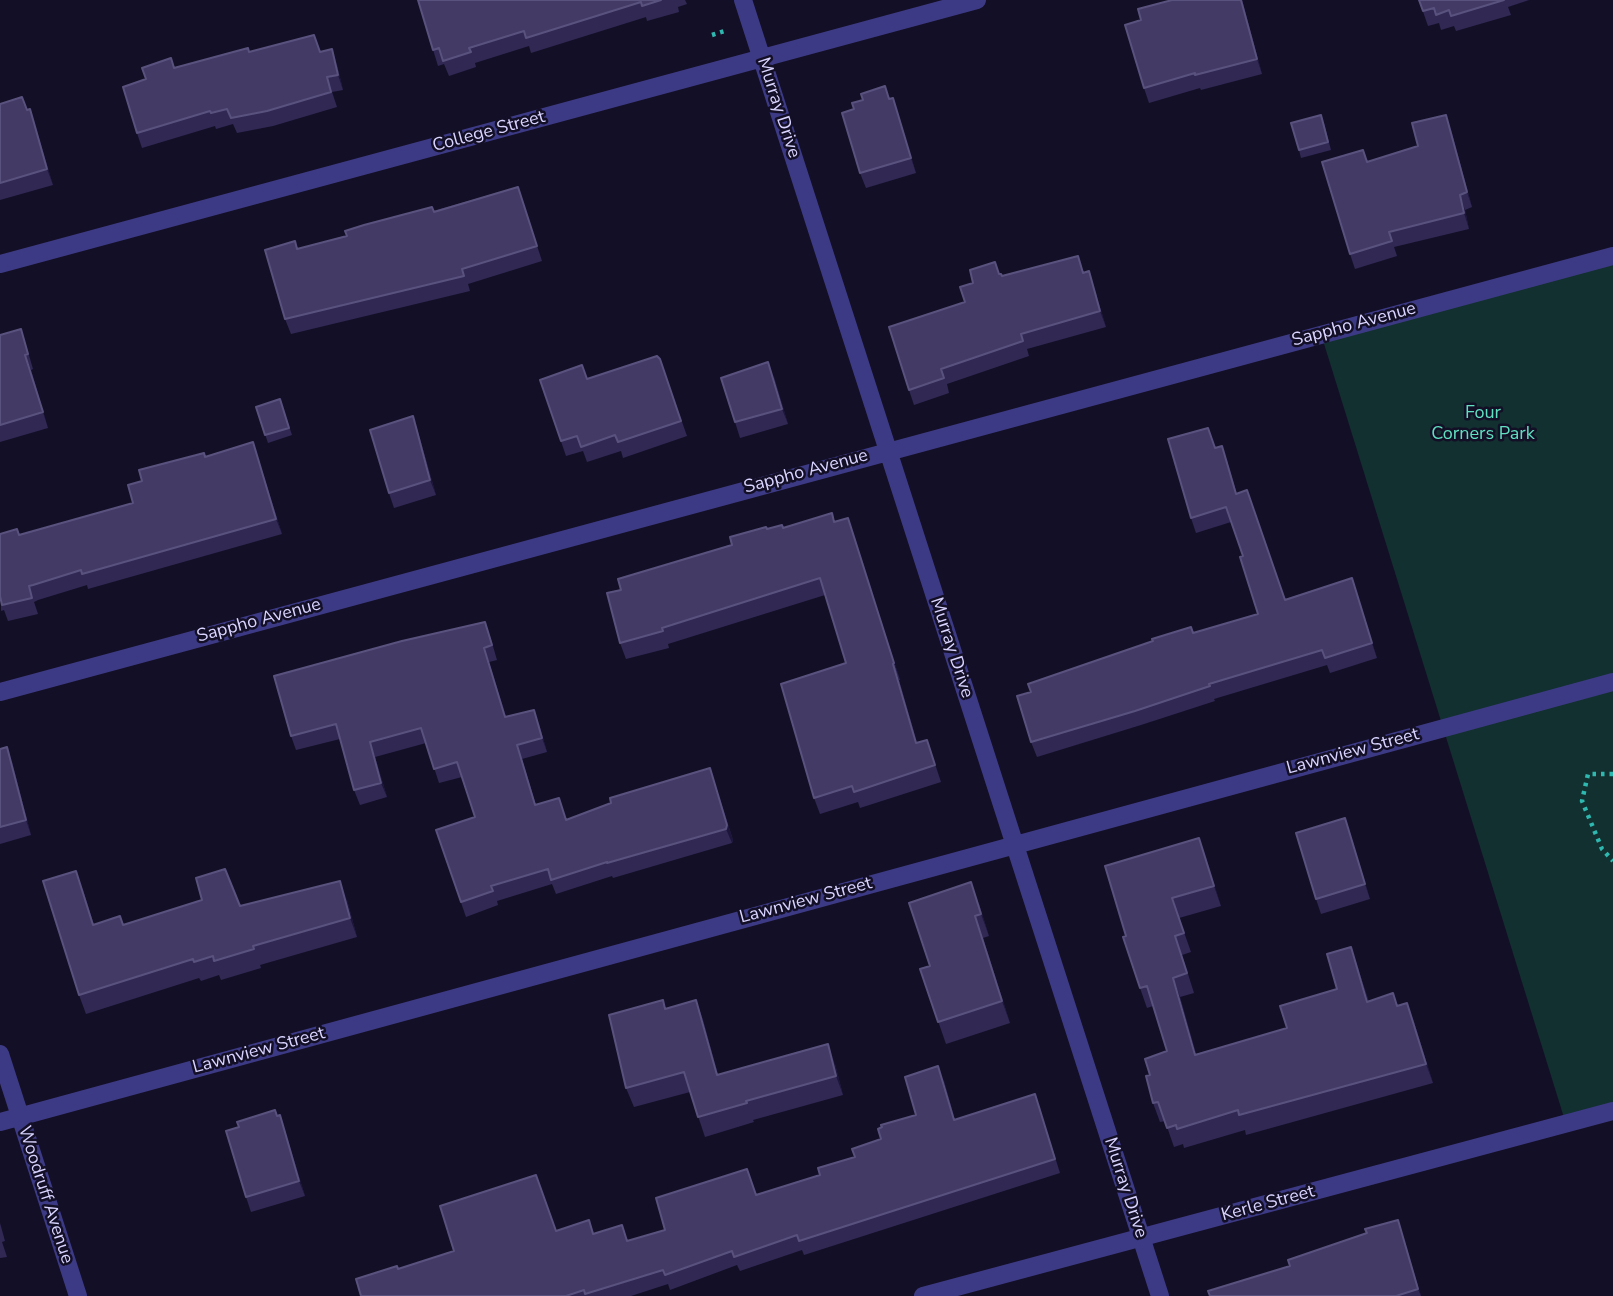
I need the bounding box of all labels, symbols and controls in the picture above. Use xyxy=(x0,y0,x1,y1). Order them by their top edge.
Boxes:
street label: Murray Drive xyxy=(752,55,804,161)
street label: College Street xyxy=(430,107,548,157)
street label: Sappho Avenue xyxy=(1290,298,1418,352)
park label: Four Corners Park xyxy=(1431,403,1535,446)
street label: Sappho Avenue xyxy=(742,445,870,499)
street label: Sappho Avenue xyxy=(195,594,323,648)
street label: Murray Drive xyxy=(925,595,977,701)
street label: Lawnview Street xyxy=(1284,724,1422,780)
street label: Lawnview Street xyxy=(737,873,875,929)
street label: Lawnview Street xyxy=(190,1023,328,1079)
street label: Woodruff Avenue xyxy=(13,1123,77,1267)
street label: Murray Drive xyxy=(1099,1135,1151,1241)
street label: Kerle Street xyxy=(1219,1181,1317,1227)

